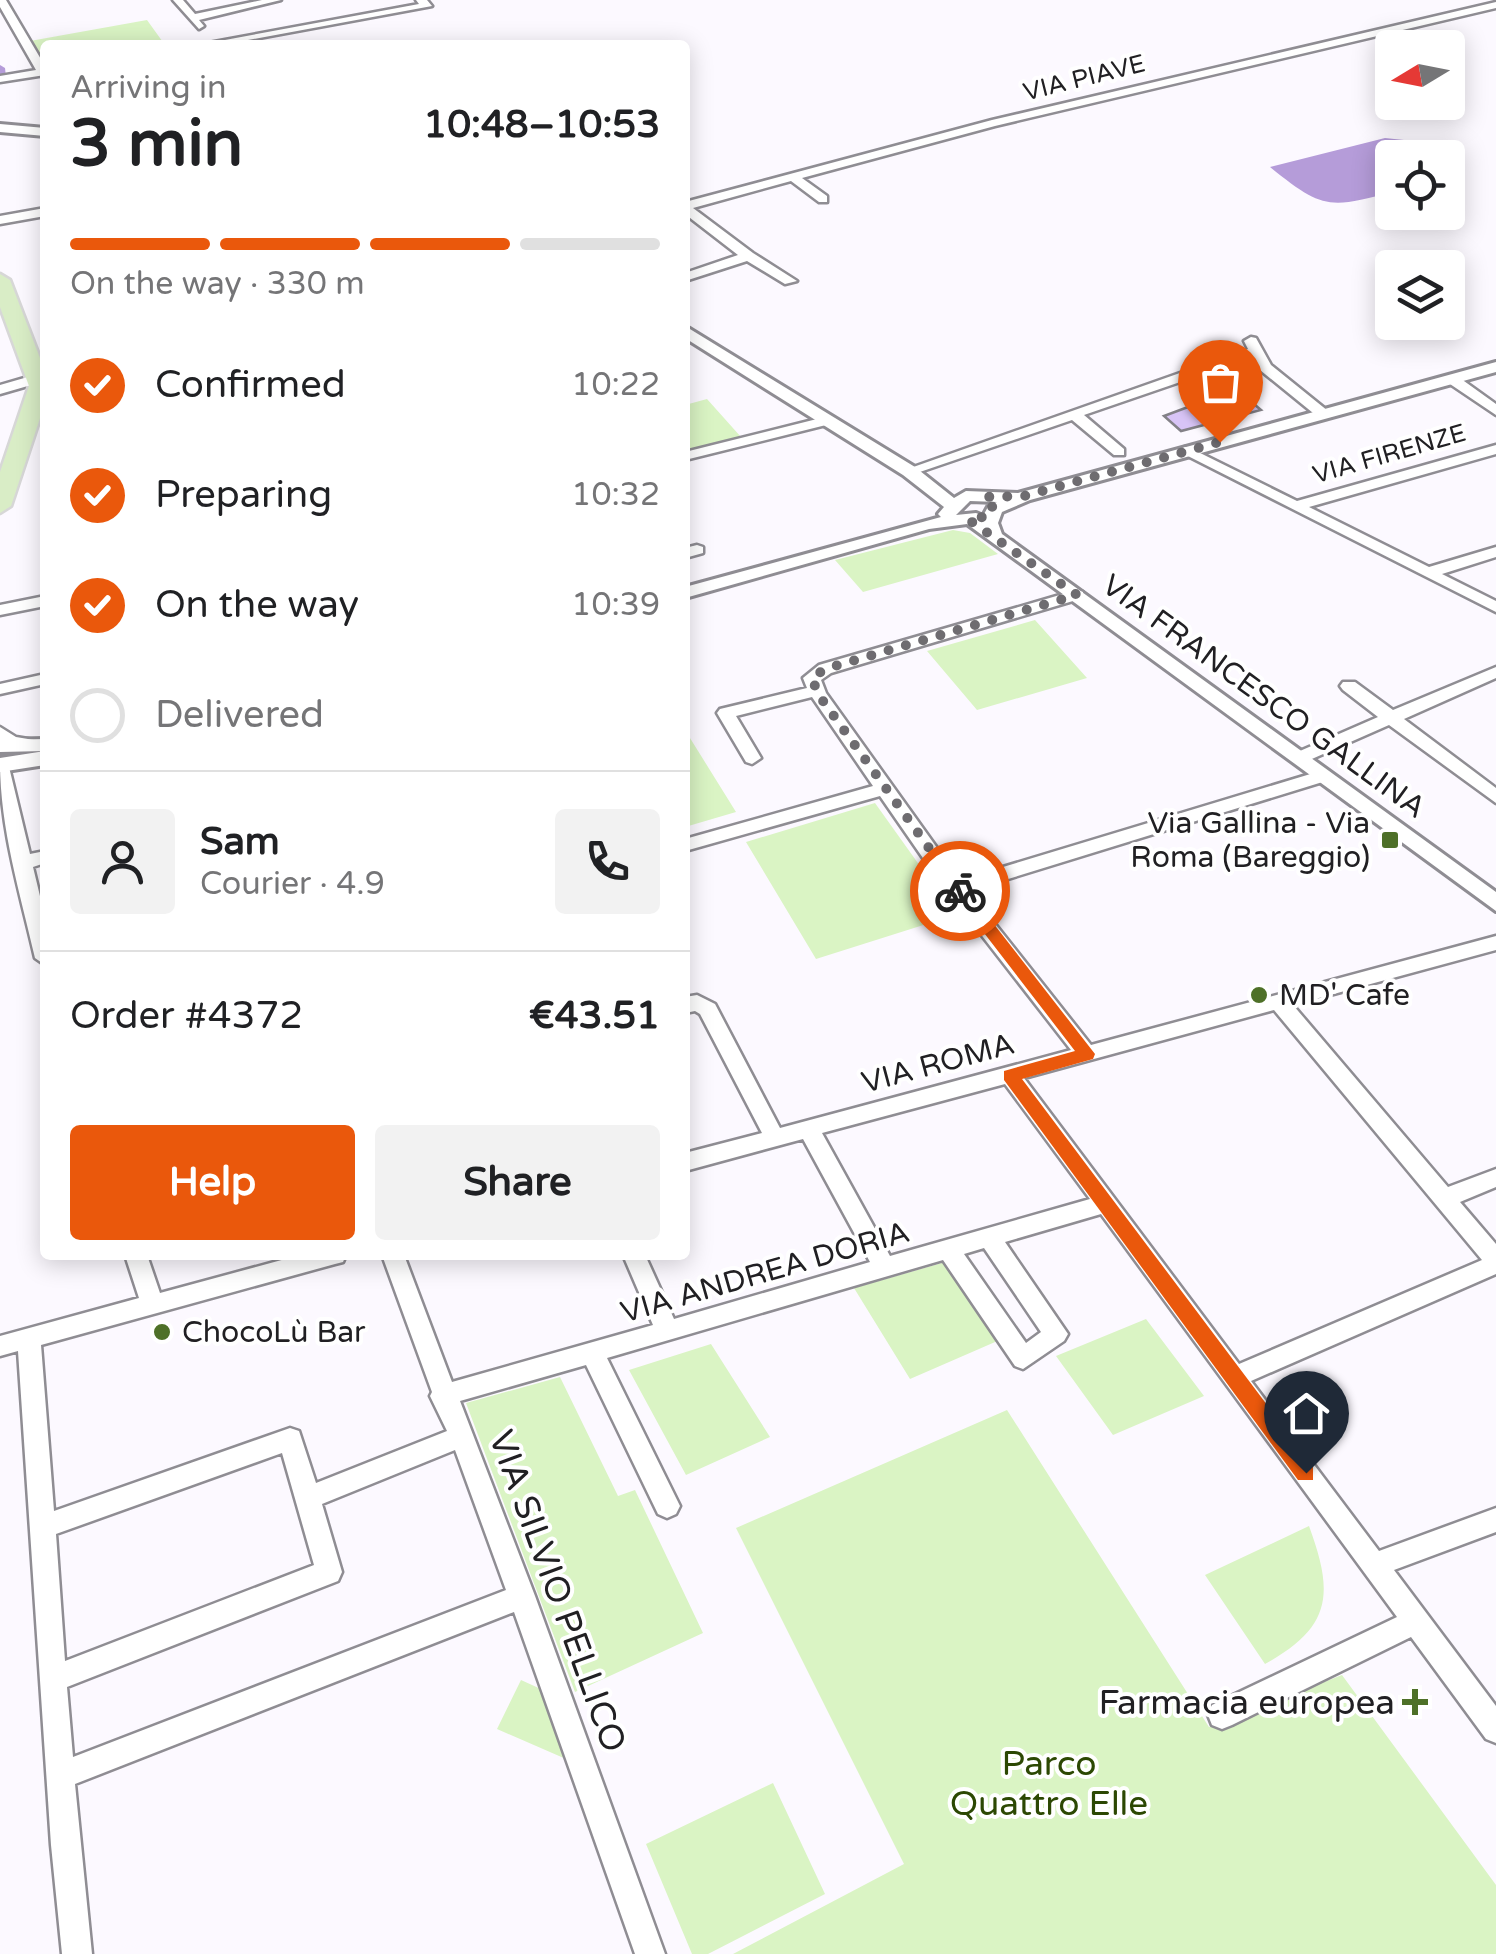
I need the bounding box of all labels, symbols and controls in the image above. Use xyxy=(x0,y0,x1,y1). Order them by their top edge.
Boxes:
north arrow xyxy=(1375,30,1465,120)
map controls xyxy=(1375,30,1465,340)
street label: VIA PIAVE xyxy=(1020,48,1148,108)
text: Arriving in xyxy=(70,69,227,107)
text: 10:48–10:53 xyxy=(423,102,660,148)
text: 3 min xyxy=(70,105,243,184)
button: locate xyxy=(1375,140,1465,230)
button: layers xyxy=(1375,250,1465,340)
text: On the way · 330 m xyxy=(70,265,365,303)
pin xyxy=(1178,340,1263,443)
icon: bag xyxy=(1193,355,1248,410)
icon: check xyxy=(70,358,125,413)
text: Confirmed xyxy=(155,362,346,408)
text: 10:22 xyxy=(571,366,660,404)
street label: VIA FIRENZE xyxy=(1309,418,1469,490)
icon: check xyxy=(70,468,125,523)
text: Preparing xyxy=(155,472,332,518)
text: 10:32 xyxy=(571,476,660,514)
street label: VIA FRANCESCO GALLINA xyxy=(1095,566,1433,826)
icon: check xyxy=(70,578,125,633)
text: On the way xyxy=(155,582,359,628)
text: 10:39 xyxy=(571,586,660,624)
text: Delivered xyxy=(155,692,324,738)
place label: Via Gallina - Via Roma (Bareggio) xyxy=(1130,805,1370,876)
button: person xyxy=(70,809,175,914)
button: phone xyxy=(555,809,660,914)
text: Sam xyxy=(200,819,280,865)
marker: Via Gallina - Via Roma (Bareggio) xyxy=(1379,829,1401,851)
courier xyxy=(910,841,1010,941)
icon: bike xyxy=(933,864,988,919)
text: Courier · 4.9 xyxy=(200,865,385,903)
place label: MD' Cafe xyxy=(1279,977,1410,1014)
marker: MD' Cafe xyxy=(1248,984,1270,1006)
text: Order #4372 xyxy=(70,993,303,1039)
text: €43.51 xyxy=(529,993,660,1039)
street label: VIA ROMA xyxy=(858,1025,1019,1102)
button: Help xyxy=(70,1125,355,1240)
button: Share xyxy=(375,1125,660,1240)
street label: VIA ANDREA DORIA xyxy=(617,1214,914,1331)
place label: ChocoLù Bar xyxy=(182,1314,366,1351)
marker: ChocoLù Bar xyxy=(151,1321,173,1343)
pin xyxy=(1264,1371,1349,1474)
icon: home xyxy=(1279,1386,1334,1441)
street label: VIA SILVIO PELLICO xyxy=(479,1425,635,1758)
place label: Farmacia europea xyxy=(1099,1682,1395,1724)
marker: Farmacia europea xyxy=(1404,1691,1426,1713)
park label: Parco Quattro Elle xyxy=(950,1743,1148,1825)

